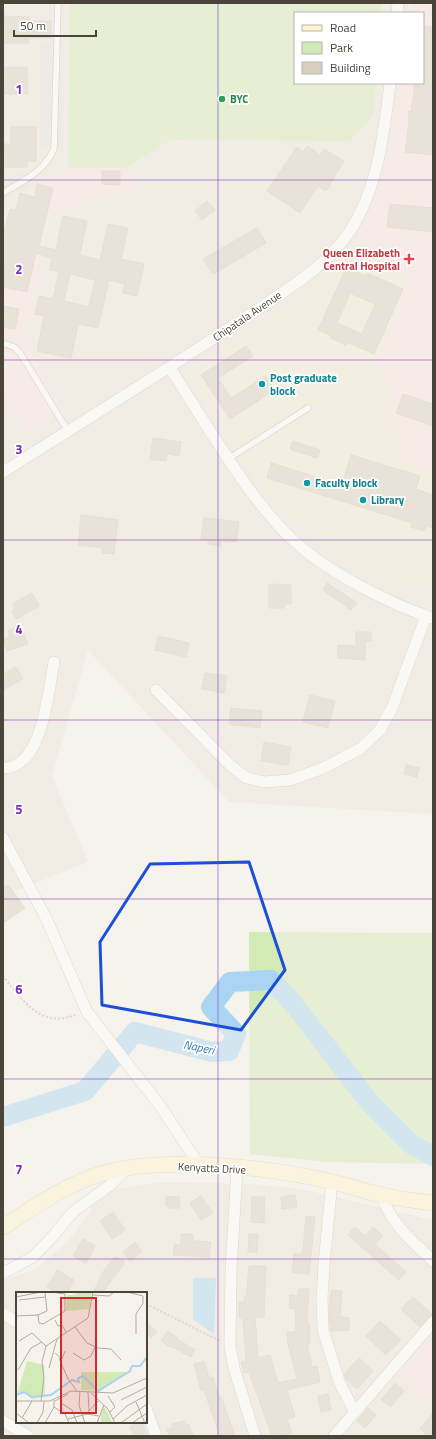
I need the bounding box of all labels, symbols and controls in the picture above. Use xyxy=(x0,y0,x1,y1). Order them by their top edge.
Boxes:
scale bar xyxy=(14,12,96,38)
legend xyxy=(294,12,424,84)
text: 50 m xyxy=(20,16,46,35)
text: Road xyxy=(330,18,356,37)
text: Park xyxy=(330,38,353,57)
text: Building xyxy=(330,58,371,77)
text: 1 xyxy=(15,79,23,99)
place label: BYC xyxy=(230,91,248,107)
marker: BYC xyxy=(217,94,227,104)
place label: Queen Elizabeth Central Hospital xyxy=(323,245,400,274)
marker: Queen Elizabeth Central Hospital xyxy=(403,253,415,265)
text: 2 xyxy=(15,259,23,279)
street label: Chipatala Avenue xyxy=(209,287,285,345)
place label: Post graduate block xyxy=(270,370,337,399)
marker: Post graduate block xyxy=(257,379,267,389)
text: 3 xyxy=(15,439,23,459)
place label: Faculty block xyxy=(315,475,378,491)
marker: Faculty block xyxy=(302,478,312,488)
place label: Library xyxy=(371,492,405,508)
marker: Library xyxy=(358,495,368,505)
text: 4 xyxy=(15,619,23,639)
text: 5 xyxy=(15,799,23,819)
text: 6 xyxy=(15,979,23,999)
water label: Naperi xyxy=(182,1035,218,1060)
street label: Kenyatta Drive xyxy=(178,1158,247,1178)
text: 7 xyxy=(15,1159,23,1179)
inset map xyxy=(16,1292,147,1423)

